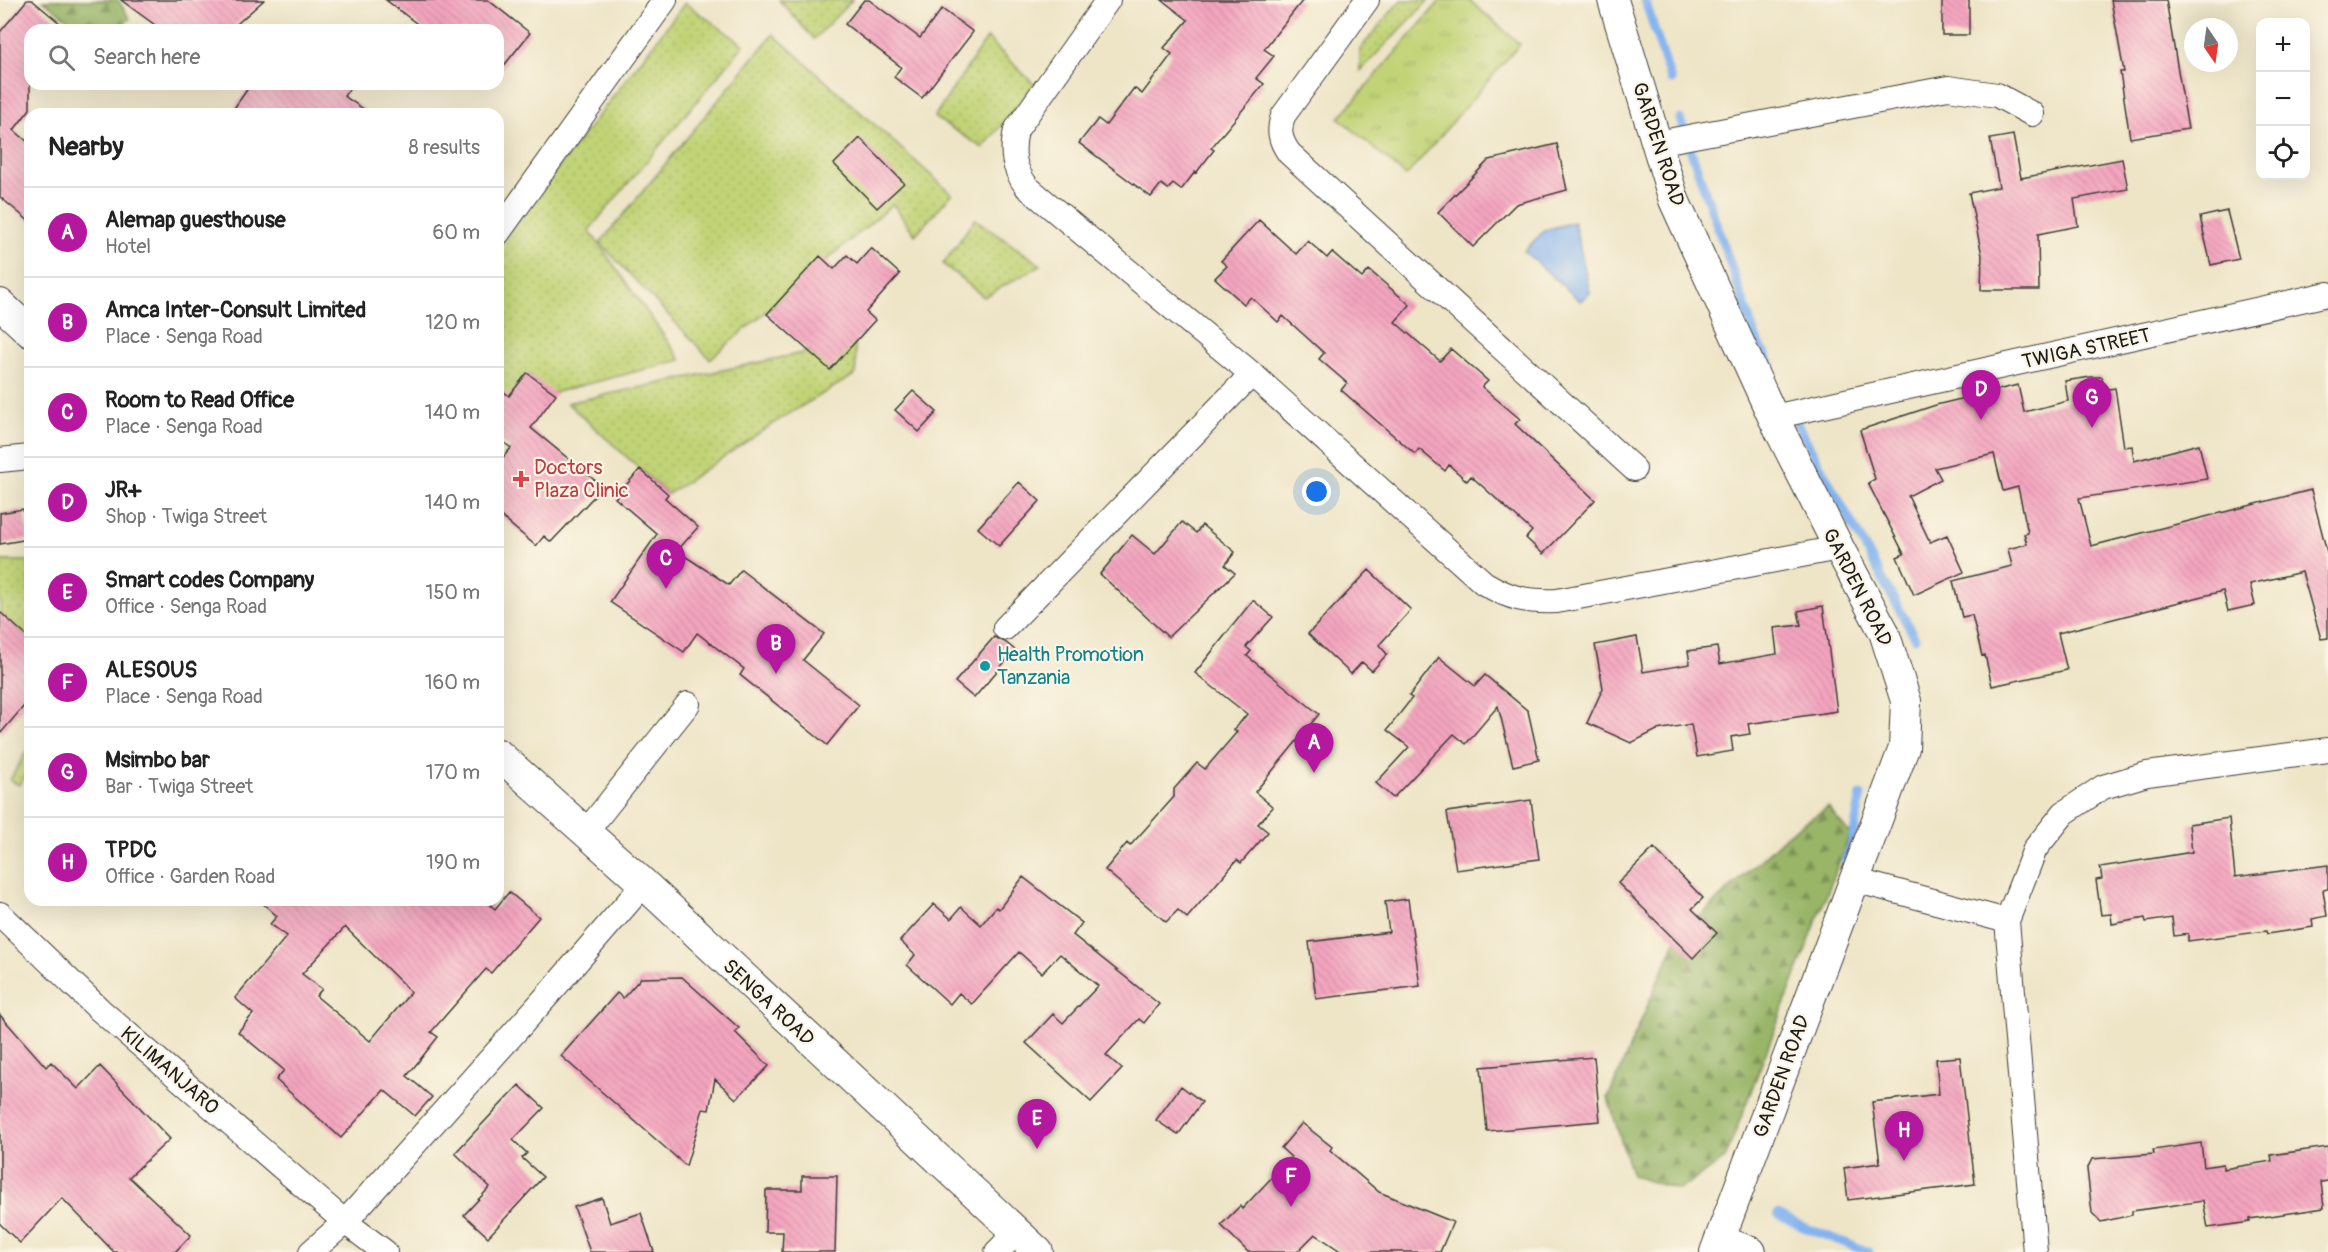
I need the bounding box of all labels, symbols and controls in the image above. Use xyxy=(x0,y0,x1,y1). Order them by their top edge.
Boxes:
north arrow xyxy=(2184,18,2238,72)
map controls xyxy=(2256,18,2310,180)
button: + xyxy=(2256,18,2310,72)
search box xyxy=(24,24,504,90)
icon: search xyxy=(45,41,78,74)
text: Search here xyxy=(93,43,200,71)
button: − xyxy=(2256,72,2310,126)
street label: GARDEN ROAD xyxy=(1627,79,1690,209)
button: locate xyxy=(2256,126,2310,180)
text: Nearby xyxy=(48,131,124,163)
text: 8 results xyxy=(409,135,480,160)
text: Alemap guesthouse xyxy=(105,206,286,234)
text: A xyxy=(61,220,74,245)
text: 60 m xyxy=(433,220,480,245)
text: Hotel xyxy=(105,234,151,259)
text: Amca Inter-Consult Limited xyxy=(105,296,366,324)
text: B xyxy=(62,310,73,335)
text: 120 m xyxy=(425,310,480,335)
street label: TWIGA STREET xyxy=(2020,323,2153,374)
text: Place · Senga Road xyxy=(105,324,263,349)
pin: D xyxy=(1962,370,2000,420)
pin: G xyxy=(2072,378,2112,428)
text: Room to Read Office xyxy=(105,386,294,414)
text: C xyxy=(61,400,74,425)
text: 140 m xyxy=(425,400,480,425)
text: Place · Senga Road xyxy=(105,414,263,439)
place label: Doctors Plaza Clinic xyxy=(534,455,629,503)
marker: Doctors Plaza Clinic xyxy=(512,470,530,488)
text: JR+ xyxy=(105,476,141,504)
your location xyxy=(1302,477,1331,506)
text: D xyxy=(61,490,74,515)
text: 140 m xyxy=(425,490,480,515)
text: Shop · Twiga Street xyxy=(105,504,267,529)
street label: GARDEN ROAD xyxy=(1817,524,1898,650)
pin: C xyxy=(646,540,686,589)
text: Smart codes Company xyxy=(105,566,314,594)
text: E xyxy=(62,580,73,605)
text: 150 m xyxy=(426,580,480,605)
text: Office · Senga Road xyxy=(105,594,267,619)
pin: B xyxy=(756,624,796,674)
place label: Health Promotion Tanzania xyxy=(997,642,1144,690)
text: ALESOUS xyxy=(105,656,197,684)
marker: Health Promotion Tanzania xyxy=(978,659,992,673)
text: F xyxy=(61,670,74,695)
text: 160 m xyxy=(425,670,480,695)
text: Place · Senga Road xyxy=(105,684,263,709)
pin: A xyxy=(1294,724,1334,773)
text: Msimbo bar xyxy=(105,746,210,774)
text: G xyxy=(61,760,74,785)
text: 170 m xyxy=(426,760,480,785)
text: Bar · Twiga Street xyxy=(105,774,253,799)
text: TPDC xyxy=(105,836,157,864)
text: H xyxy=(61,850,74,875)
text: 190 m xyxy=(426,850,480,875)
text: Office · Garden Road xyxy=(105,864,275,889)
street label: SENGA ROAD xyxy=(718,954,820,1051)
street label: GARDEN ROAD xyxy=(1748,1011,1815,1141)
street label: KILIMANJARO xyxy=(115,1021,224,1120)
pin: E xyxy=(1018,1100,1056,1149)
pin: H xyxy=(1884,1112,1924,1161)
pin: F xyxy=(1272,1158,1310,1207)

